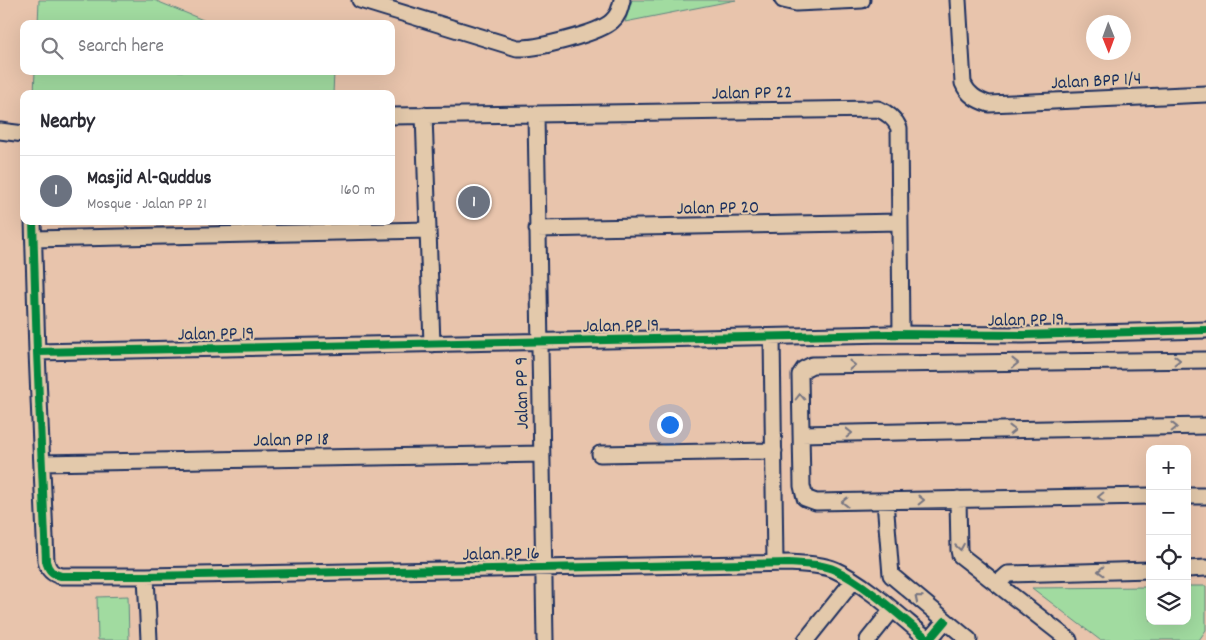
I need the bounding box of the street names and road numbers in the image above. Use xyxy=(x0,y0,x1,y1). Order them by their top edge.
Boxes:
street label: Jalan BPP 1/4 xyxy=(1050,67,1142,98)
street label: Jalan PP 22 xyxy=(712,80,793,109)
street label: Jalan PP 20 xyxy=(677,195,760,224)
street label: Jalan PP 19 xyxy=(987,307,1065,336)
street label: Jalan PP 19 xyxy=(582,313,660,342)
street label: Jalan PP 19 xyxy=(177,321,255,350)
street label: Jalan PP 9 xyxy=(509,356,538,430)
street label: Jalan PP 18 xyxy=(253,427,329,456)
street label: Jalan PP 16 xyxy=(462,541,540,570)

